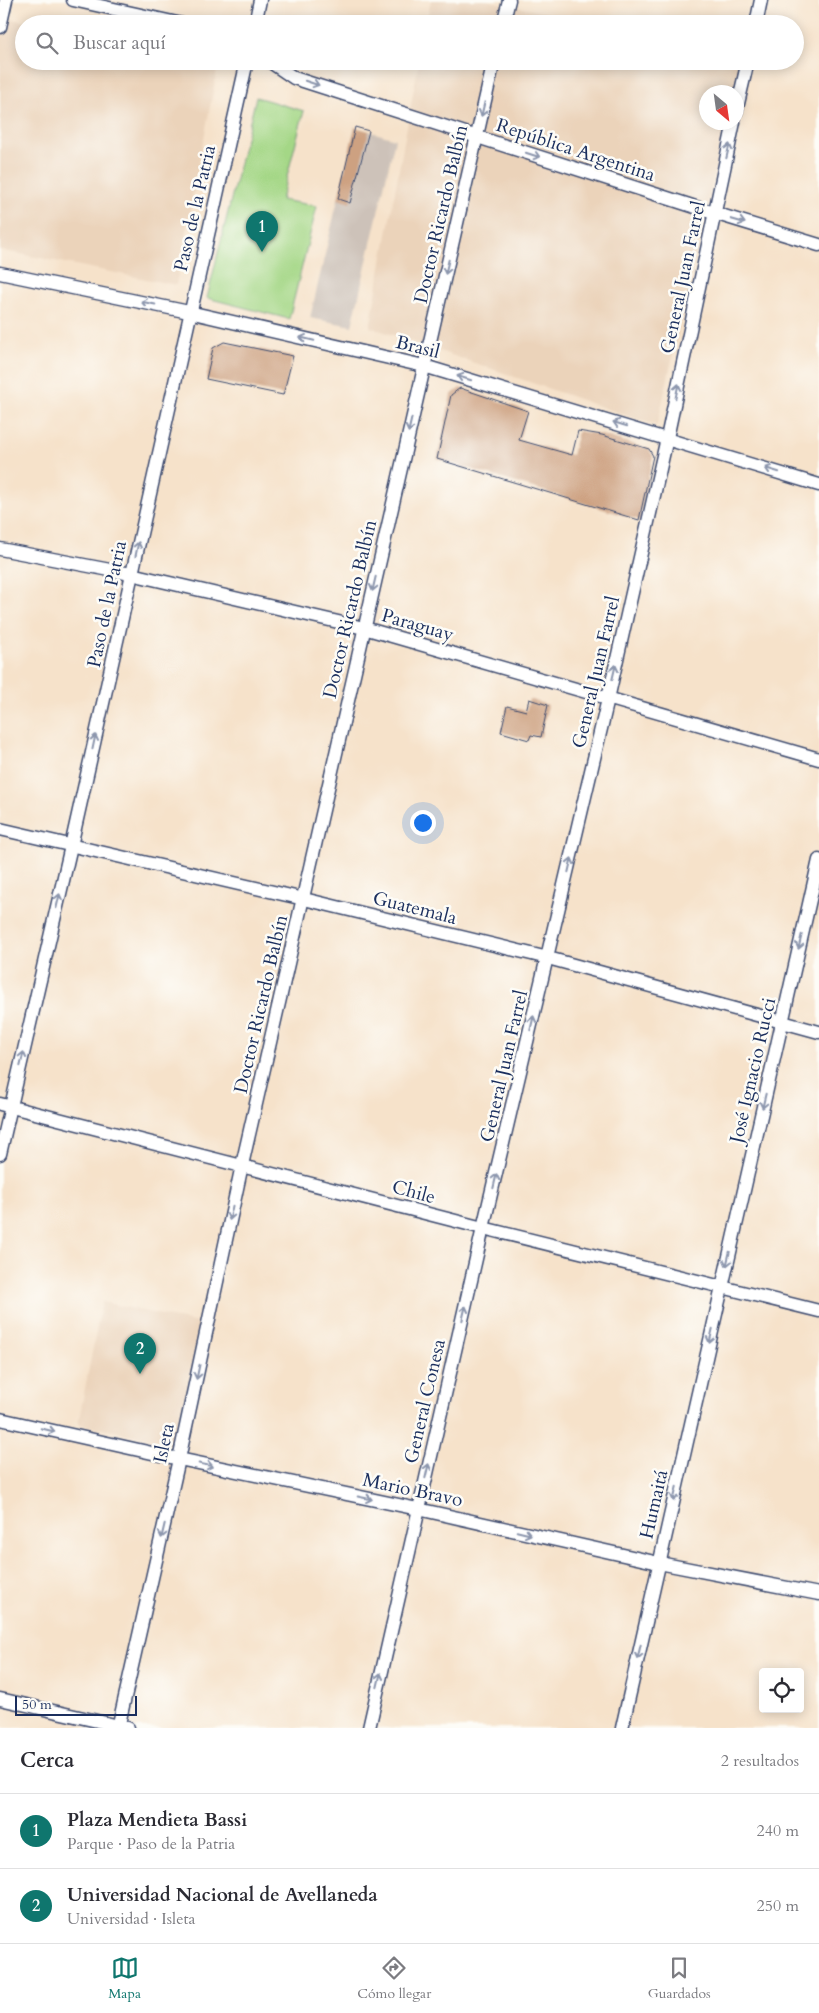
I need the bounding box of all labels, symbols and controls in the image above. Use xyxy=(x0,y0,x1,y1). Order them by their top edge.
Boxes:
search box xyxy=(15,15,804,70)
icon: search xyxy=(33,29,61,57)
text: Buscar aquí xyxy=(73,30,166,56)
one-way arrow xyxy=(304,79,320,89)
north arrow xyxy=(699,85,744,130)
one-way arrow xyxy=(478,100,487,116)
street label: República Argentina xyxy=(493,112,658,188)
street label: Doctor Ricardo Balbín xyxy=(408,122,474,306)
street label: Paso de la Patria xyxy=(168,142,222,274)
one-way arrow xyxy=(724,143,733,159)
one-way arrow xyxy=(525,151,541,160)
street label: General Juan Farrel xyxy=(654,198,712,356)
pin: 1 xyxy=(246,211,278,252)
one-way arrow xyxy=(730,216,746,226)
one-way arrow xyxy=(442,259,451,275)
one-way arrow xyxy=(141,298,157,308)
street label: Brasil xyxy=(393,329,443,365)
one-way arrow xyxy=(299,334,315,343)
one-way arrow xyxy=(457,372,473,382)
one-way arrow xyxy=(673,383,682,399)
one-way arrow xyxy=(405,417,414,433)
one-way arrow xyxy=(612,419,628,429)
one-way arrow xyxy=(765,465,781,475)
street label: Doctor Ricardo Balbín xyxy=(317,517,383,701)
street label: Paso de la Patria xyxy=(81,538,133,670)
one-way arrow xyxy=(133,542,142,558)
one-way arrow xyxy=(369,575,378,591)
street label: General Juan Farrel xyxy=(566,593,626,751)
street label: Paraguay xyxy=(379,602,457,648)
one-way arrow xyxy=(610,665,619,681)
one-way arrow xyxy=(90,735,99,751)
your location xyxy=(410,810,436,836)
one-way arrow xyxy=(566,857,575,873)
street label: Guatemala xyxy=(370,885,459,931)
one-way arrow xyxy=(54,893,63,909)
street label: Doctor Ricardo Balbín xyxy=(228,912,294,1096)
one-way arrow xyxy=(795,934,804,950)
street label: General Juan Farrel xyxy=(474,987,534,1145)
street label: José Ignacio Rucci xyxy=(723,995,782,1148)
one-way arrow xyxy=(528,1015,538,1031)
one-way arrow xyxy=(18,1051,27,1067)
one-way arrow xyxy=(759,1092,768,1108)
street label: Chile xyxy=(389,1174,438,1210)
one-way arrow xyxy=(491,1174,500,1190)
one-way arrow xyxy=(226,1204,236,1220)
one-way arrow xyxy=(723,1251,732,1267)
one-way arrow xyxy=(460,1305,469,1321)
one-way arrow xyxy=(706,1327,715,1343)
pin: 2 xyxy=(124,1333,156,1374)
street label: General Conesa xyxy=(398,1336,452,1466)
one-way arrow xyxy=(192,1363,202,1379)
street label: Isleta xyxy=(147,1421,181,1466)
one-way arrow xyxy=(39,1426,55,1435)
one-way arrow xyxy=(198,1461,214,1470)
one-way arrow xyxy=(423,1463,432,1479)
street label: Mario Bravo xyxy=(360,1467,465,1513)
street label: Humaitá xyxy=(633,1467,675,1541)
one-way arrow xyxy=(669,1485,679,1501)
one-way arrow xyxy=(357,1494,373,1503)
one-way arrow xyxy=(158,1522,167,1538)
one-way arrow xyxy=(516,1529,532,1538)
one-way arrow xyxy=(634,1644,643,1660)
map controls xyxy=(759,1668,804,1713)
button: locate xyxy=(759,1668,804,1713)
one-way arrow xyxy=(375,1673,384,1689)
scale bar xyxy=(15,1693,138,1716)
text: 50 m xyxy=(22,1695,52,1714)
text: Cerca xyxy=(20,1746,74,1775)
text: 2 resultados xyxy=(721,1750,799,1772)
text: Plaza Mendieta Bassi xyxy=(67,1807,247,1833)
text: 1 xyxy=(32,1820,40,1842)
text: 240 m xyxy=(757,1820,799,1842)
text: Parque · Paso de la Patria xyxy=(67,1833,235,1855)
text: Universidad Nacional de Avellaneda xyxy=(67,1882,378,1908)
text: 2 xyxy=(32,1895,40,1917)
text: 250 m xyxy=(757,1895,799,1917)
text: Universidad · Isleta xyxy=(67,1908,195,1930)
tab: Mapa xyxy=(108,1954,141,2003)
tab: Cómo llegar xyxy=(357,1954,431,2003)
tab: Guardados xyxy=(648,1954,711,2003)

